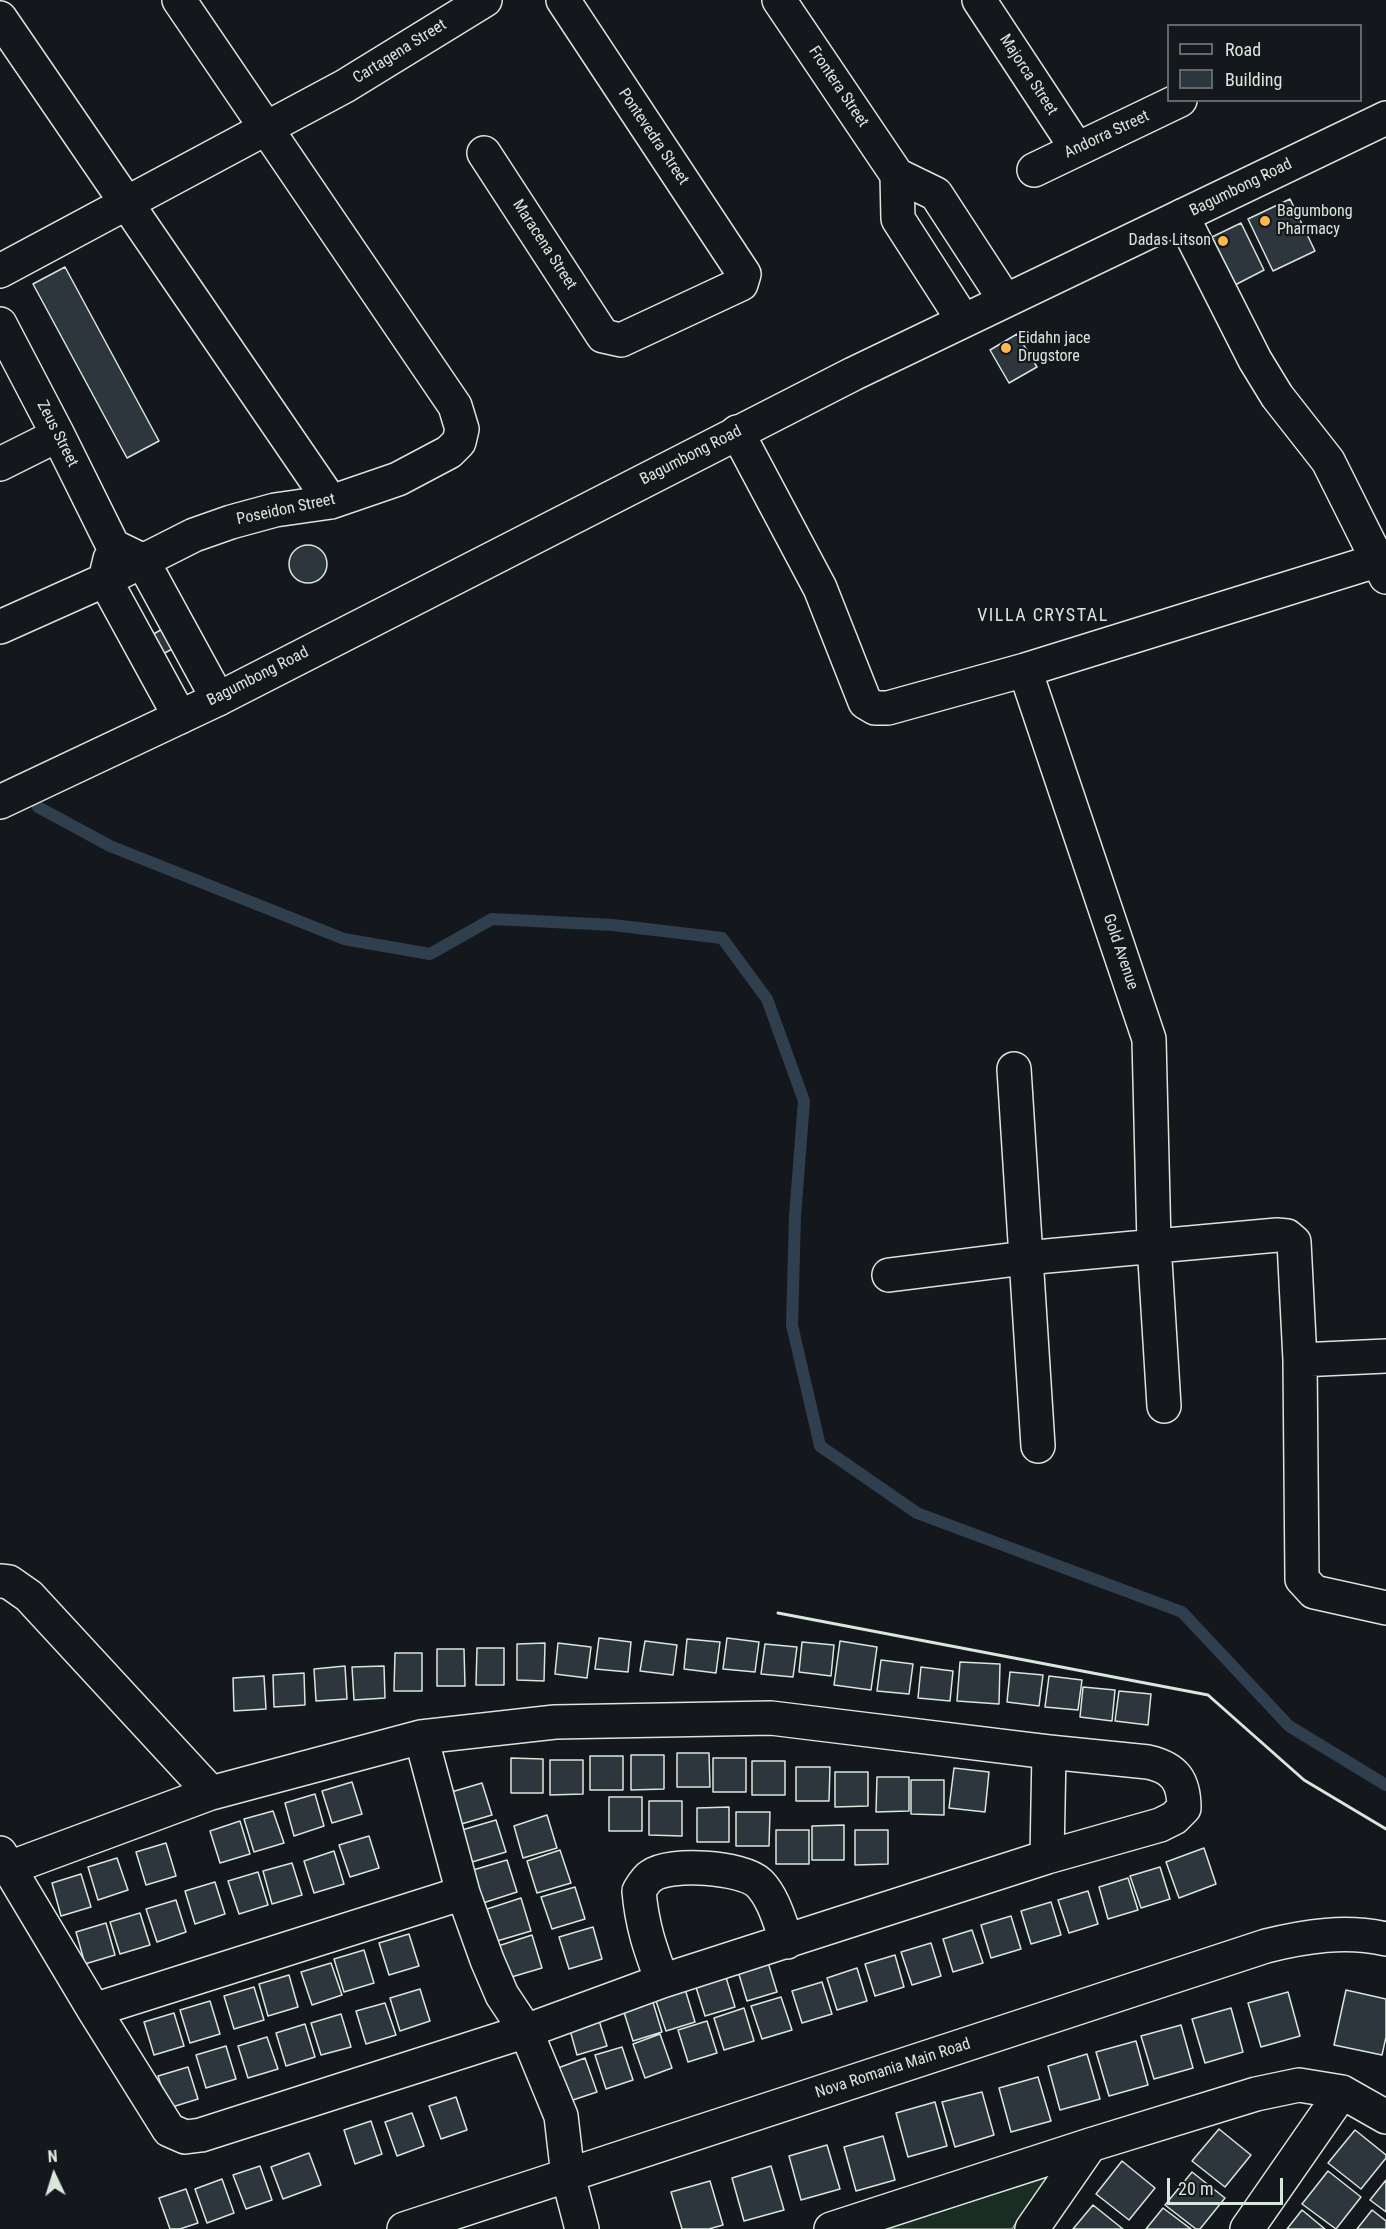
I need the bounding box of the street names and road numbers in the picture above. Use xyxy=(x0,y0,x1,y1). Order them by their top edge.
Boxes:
street label: Cartagena Street xyxy=(350,16,450,88)
street label: Majorca Street xyxy=(995,31,1061,119)
street label: Frontera Street xyxy=(804,43,872,131)
street label: Pontevedra Street xyxy=(614,85,692,189)
street label: Andorra Street xyxy=(1062,107,1152,163)
street label: Bagumbong Road xyxy=(1187,155,1295,221)
street label: Maracena Street xyxy=(508,196,580,294)
street label: Zeus Street xyxy=(32,398,82,470)
street label: Bagumbong Road xyxy=(637,422,745,490)
street label: Poseidon Street xyxy=(235,490,337,530)
street label: Bagumbong Road xyxy=(204,643,312,711)
street label: Gold Avenue xyxy=(1098,912,1142,992)
street label: Nova Romania Main Road xyxy=(813,2035,973,2103)

